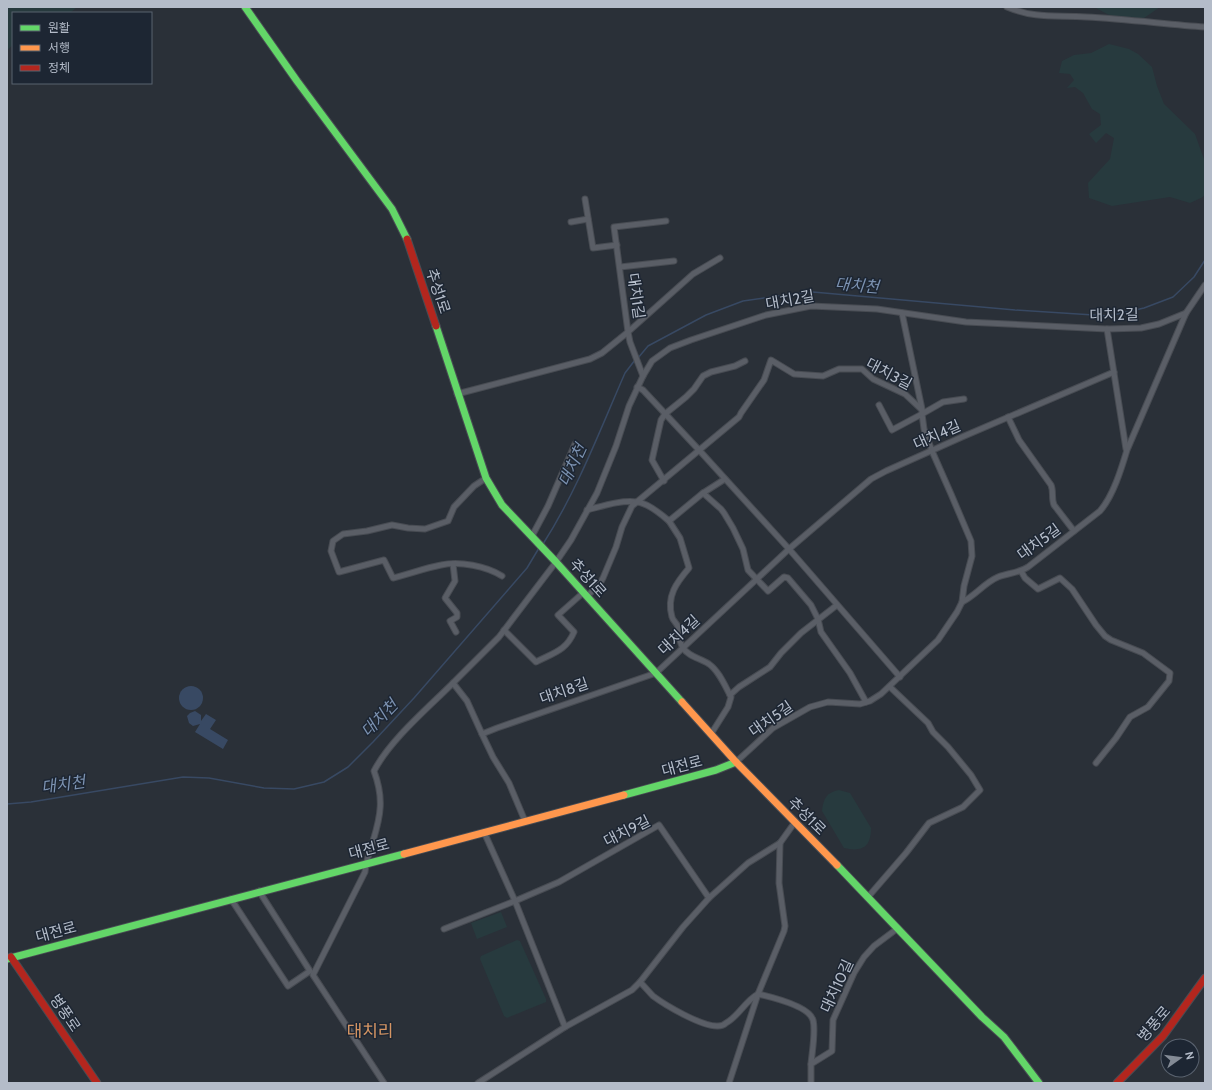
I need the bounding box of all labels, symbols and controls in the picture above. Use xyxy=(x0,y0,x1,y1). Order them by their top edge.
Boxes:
legend xyxy=(12,12,152,84)
text: 원활 xyxy=(48,20,70,35)
text: 서행 xyxy=(48,40,70,55)
text: 정체 xyxy=(48,60,70,75)
street label: 추성1로 xyxy=(422,266,454,316)
street label: 대치1길 xyxy=(624,272,648,320)
water label: 대치천 xyxy=(834,274,882,297)
street label: 대치2길 xyxy=(764,287,816,313)
street label: 대치2길 xyxy=(1089,306,1139,324)
street label: 대치3길 xyxy=(863,354,915,394)
street label: 대치4길 xyxy=(910,417,964,453)
water label: 대치천 xyxy=(555,439,591,489)
street label: 대치5길 xyxy=(1014,520,1064,564)
street label: 추성1로 xyxy=(566,555,610,601)
street label: 대치4길 xyxy=(655,611,703,659)
street label: 대치8길 xyxy=(537,674,591,708)
water label: 대치천 xyxy=(357,694,403,741)
street label: 대치5길 xyxy=(746,697,796,741)
street label: 대전로 xyxy=(660,752,704,780)
water label: 대치천 xyxy=(40,772,89,797)
street label: 추성1로 xyxy=(784,793,830,839)
street label: 대치9길 xyxy=(601,812,653,850)
street label: 대전로 xyxy=(347,835,391,863)
street label: 대전로 xyxy=(34,918,78,946)
street label: 대치10길 xyxy=(817,956,857,1016)
street label: 병풍로 xyxy=(46,991,84,1035)
street label: 병풍로 xyxy=(1134,1002,1174,1046)
district label: 대치리 xyxy=(347,1021,393,1041)
north arrow xyxy=(1160,1038,1200,1078)
text: N xyxy=(1182,1050,1197,1061)

